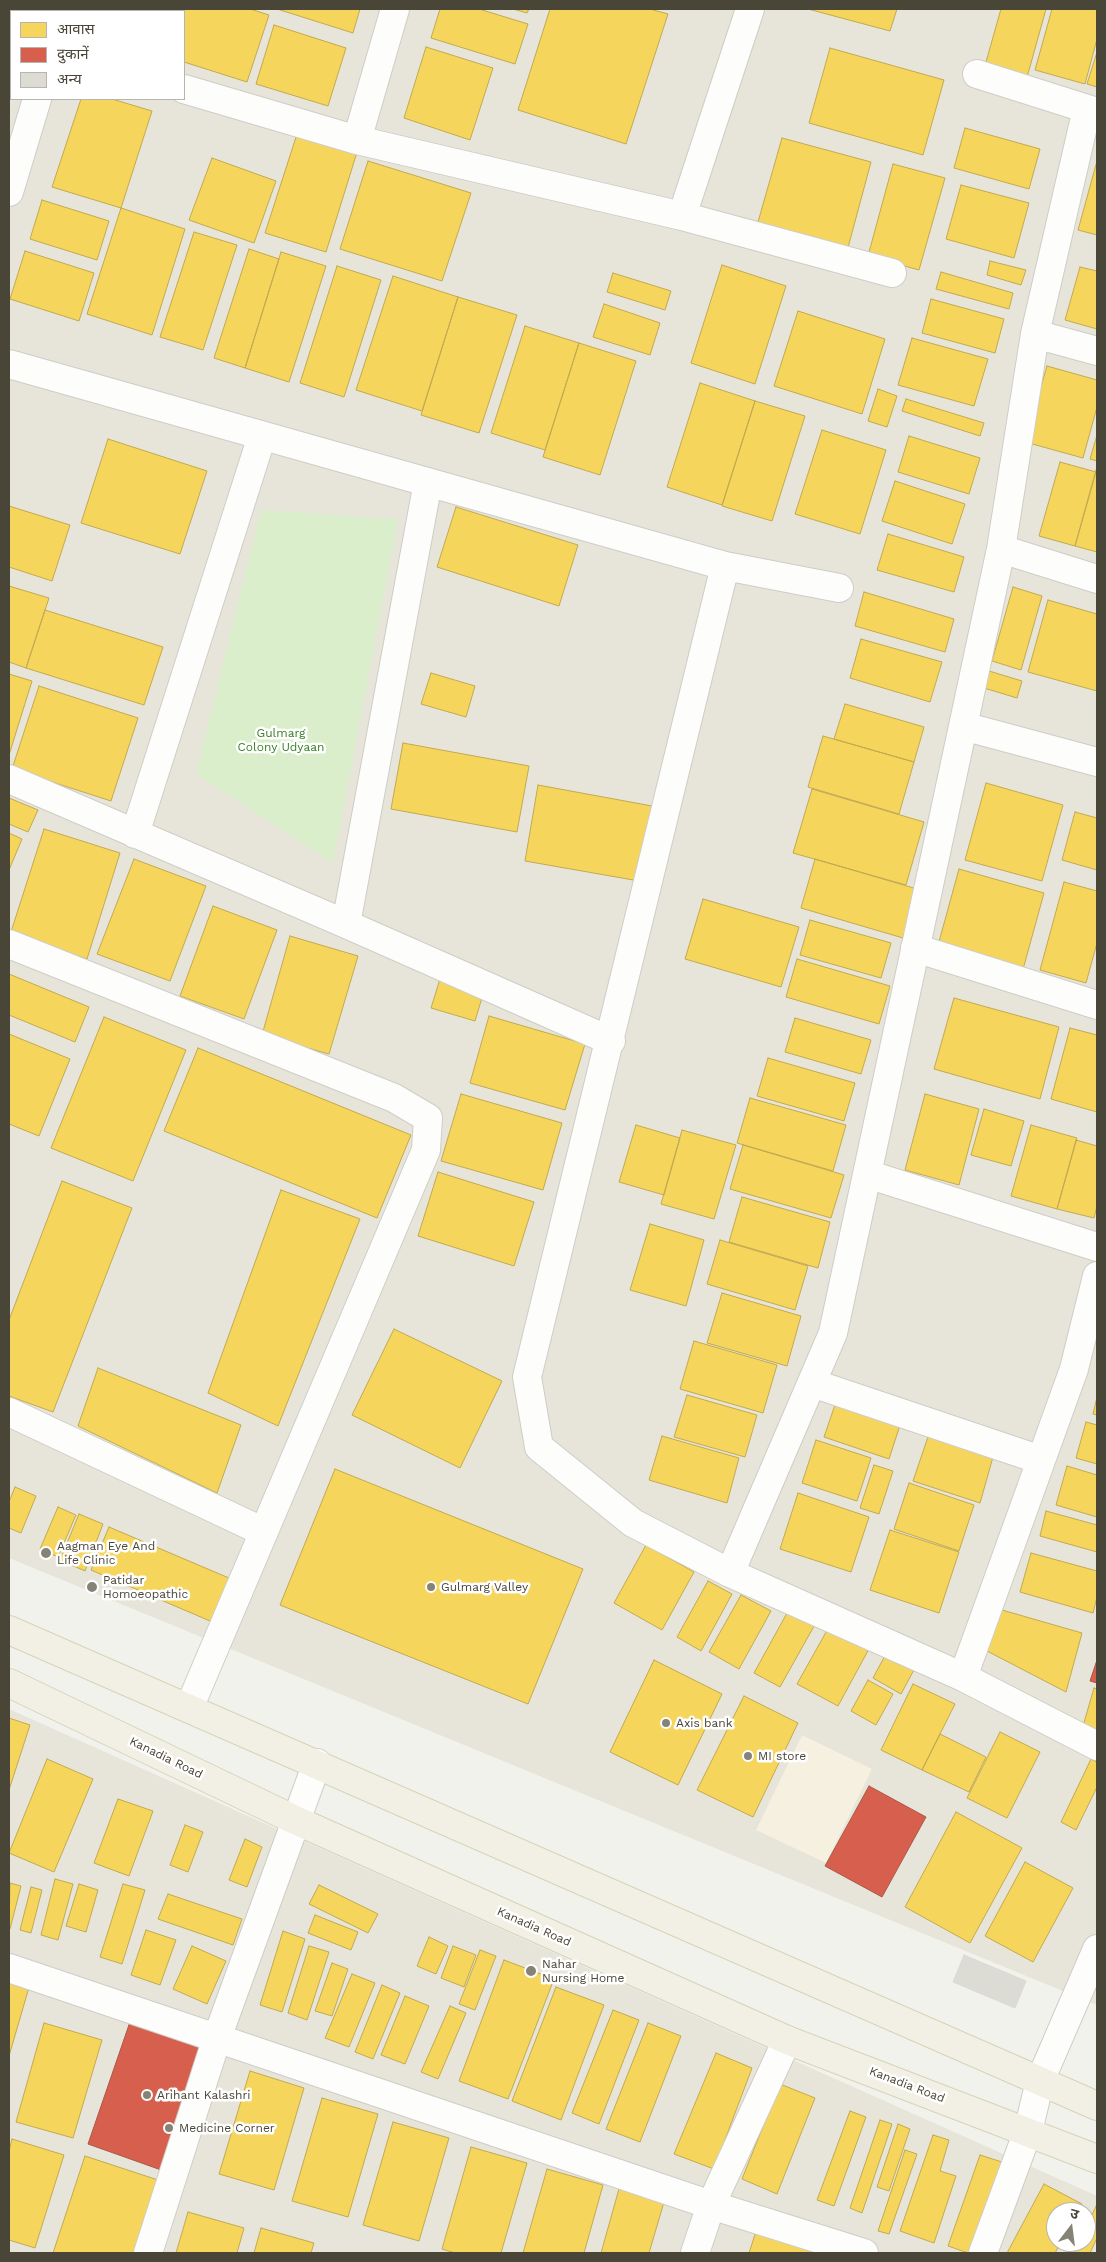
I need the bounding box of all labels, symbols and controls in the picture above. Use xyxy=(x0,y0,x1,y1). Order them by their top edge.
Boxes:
legend xyxy=(10,10,185,100)
text: आवास xyxy=(57,20,95,38)
text: दुकानें xyxy=(57,45,89,63)
text: अन्य xyxy=(57,70,82,88)
park label: Gulmarg Colony Udyaan xyxy=(238,726,324,754)
place label: Aagman Eye And Life Clinic xyxy=(57,1539,155,1567)
marker: Aagman Eye And Life Clinic xyxy=(39,1546,53,1560)
place label: Patidar Homoeopathic xyxy=(103,1573,188,1601)
marker: Patidar Homoeopathic xyxy=(85,1580,99,1594)
place label: Gulmarg Valley xyxy=(441,1580,528,1594)
marker: Gulmarg Valley xyxy=(425,1581,437,1593)
place label: Axis bank xyxy=(676,1716,732,1730)
marker: Axis bank xyxy=(660,1717,672,1729)
street label: Kanadia Road xyxy=(127,1734,205,1782)
place label: MI store xyxy=(758,1749,806,1763)
marker: MI store xyxy=(742,1750,754,1762)
street label: Kanadia Road xyxy=(495,1904,573,1950)
place label: Nahar Nursing Home xyxy=(542,1957,624,1985)
marker: Nahar Nursing Home xyxy=(524,1964,538,1978)
street label: Kanadia Road xyxy=(867,2064,947,2106)
place label: Arihant Kalashri xyxy=(157,2088,250,2102)
marker: Arihant Kalashri xyxy=(141,2089,153,2101)
place label: Medicine Corner xyxy=(179,2121,275,2135)
marker: Medicine Corner xyxy=(163,2122,175,2134)
north arrow xyxy=(1046,2202,1096,2252)
text: उ xyxy=(1069,2205,1081,2222)

